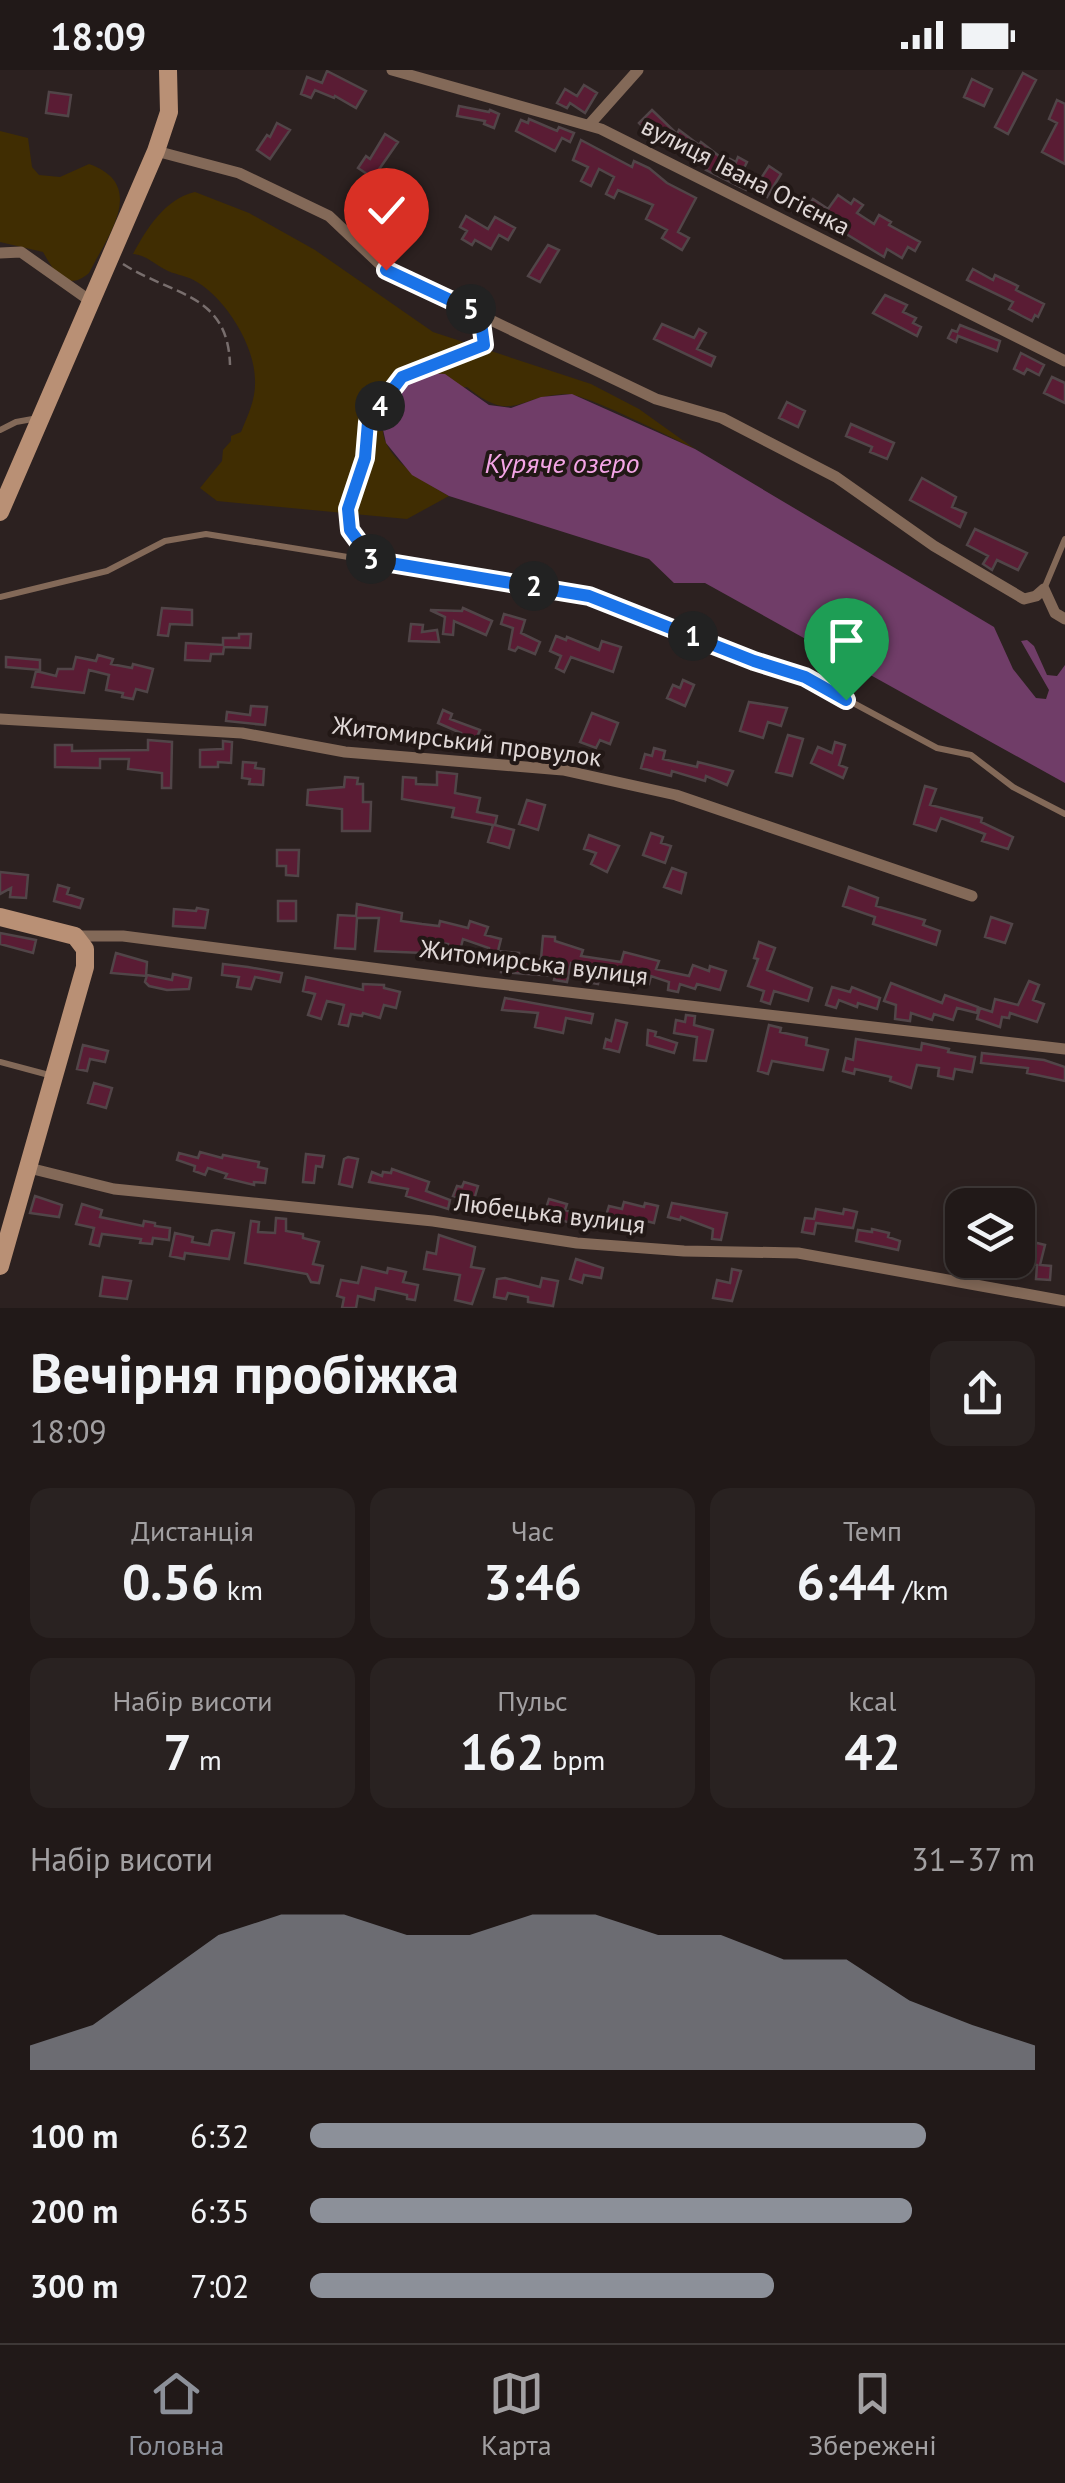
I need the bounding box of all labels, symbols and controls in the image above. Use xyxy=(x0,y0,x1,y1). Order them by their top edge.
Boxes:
text: 18:09 xyxy=(50,11,146,60)
street label: вулиця Івана Огієнка xyxy=(636,110,856,242)
pin xyxy=(344,168,429,271)
icon: check xyxy=(359,183,414,238)
pin: 5 xyxy=(446,284,496,334)
text: 5 xyxy=(463,290,479,327)
pin: 4 xyxy=(355,381,405,431)
text: 4 xyxy=(372,387,388,424)
water label: Куряче озеро xyxy=(484,444,640,481)
pin: 3 xyxy=(346,534,396,584)
text: 3 xyxy=(363,540,379,577)
pin: 2 xyxy=(509,561,559,611)
text: 2 xyxy=(526,567,542,604)
pin xyxy=(804,598,889,701)
pin: 1 xyxy=(668,611,718,661)
icon: arrive xyxy=(819,613,874,668)
text: 1 xyxy=(685,617,701,654)
street label: Житомирський провулок xyxy=(330,708,603,773)
street label: Житомирська вулиця xyxy=(417,932,650,992)
street label: Любецька вулиця xyxy=(452,1185,647,1241)
map controls xyxy=(945,1188,1035,1278)
button: layers xyxy=(945,1188,1035,1278)
text: Вечірня пробіжка xyxy=(30,1337,459,1408)
button: share xyxy=(930,1341,1035,1446)
text: 18:09 xyxy=(30,1410,107,1452)
text: Дистанція xyxy=(131,1512,254,1549)
text: Час xyxy=(511,1512,554,1549)
text: Темп xyxy=(843,1512,902,1549)
text: 0.56 xyxy=(122,1549,219,1614)
text: 3:46 xyxy=(483,1549,582,1614)
text: 6:44 xyxy=(796,1549,895,1614)
text: km xyxy=(219,1571,263,1608)
text: /km xyxy=(895,1571,949,1608)
text: Набір висоти xyxy=(112,1682,273,1719)
text: Пульс xyxy=(497,1682,568,1719)
text: kcal xyxy=(849,1682,896,1719)
text: 7 xyxy=(163,1719,192,1784)
text: 162 xyxy=(460,1719,545,1784)
text: 42 xyxy=(844,1719,901,1784)
text: m xyxy=(192,1741,222,1778)
text: bpm xyxy=(545,1741,605,1778)
text: Набір висоти xyxy=(30,1838,213,1880)
text: 31–37 m xyxy=(911,1838,1035,1880)
text: 100 m xyxy=(30,2115,118,2157)
text: 6:32 xyxy=(190,2115,249,2157)
text: 200 m xyxy=(30,2190,118,2232)
text: 6:35 xyxy=(190,2190,249,2232)
text: 300 m xyxy=(30,2265,118,2307)
text: 7:02 xyxy=(190,2265,249,2307)
tab: Головна xyxy=(128,2366,224,2463)
tab: Карта xyxy=(481,2366,552,2463)
tab: Збережені xyxy=(808,2366,937,2463)

